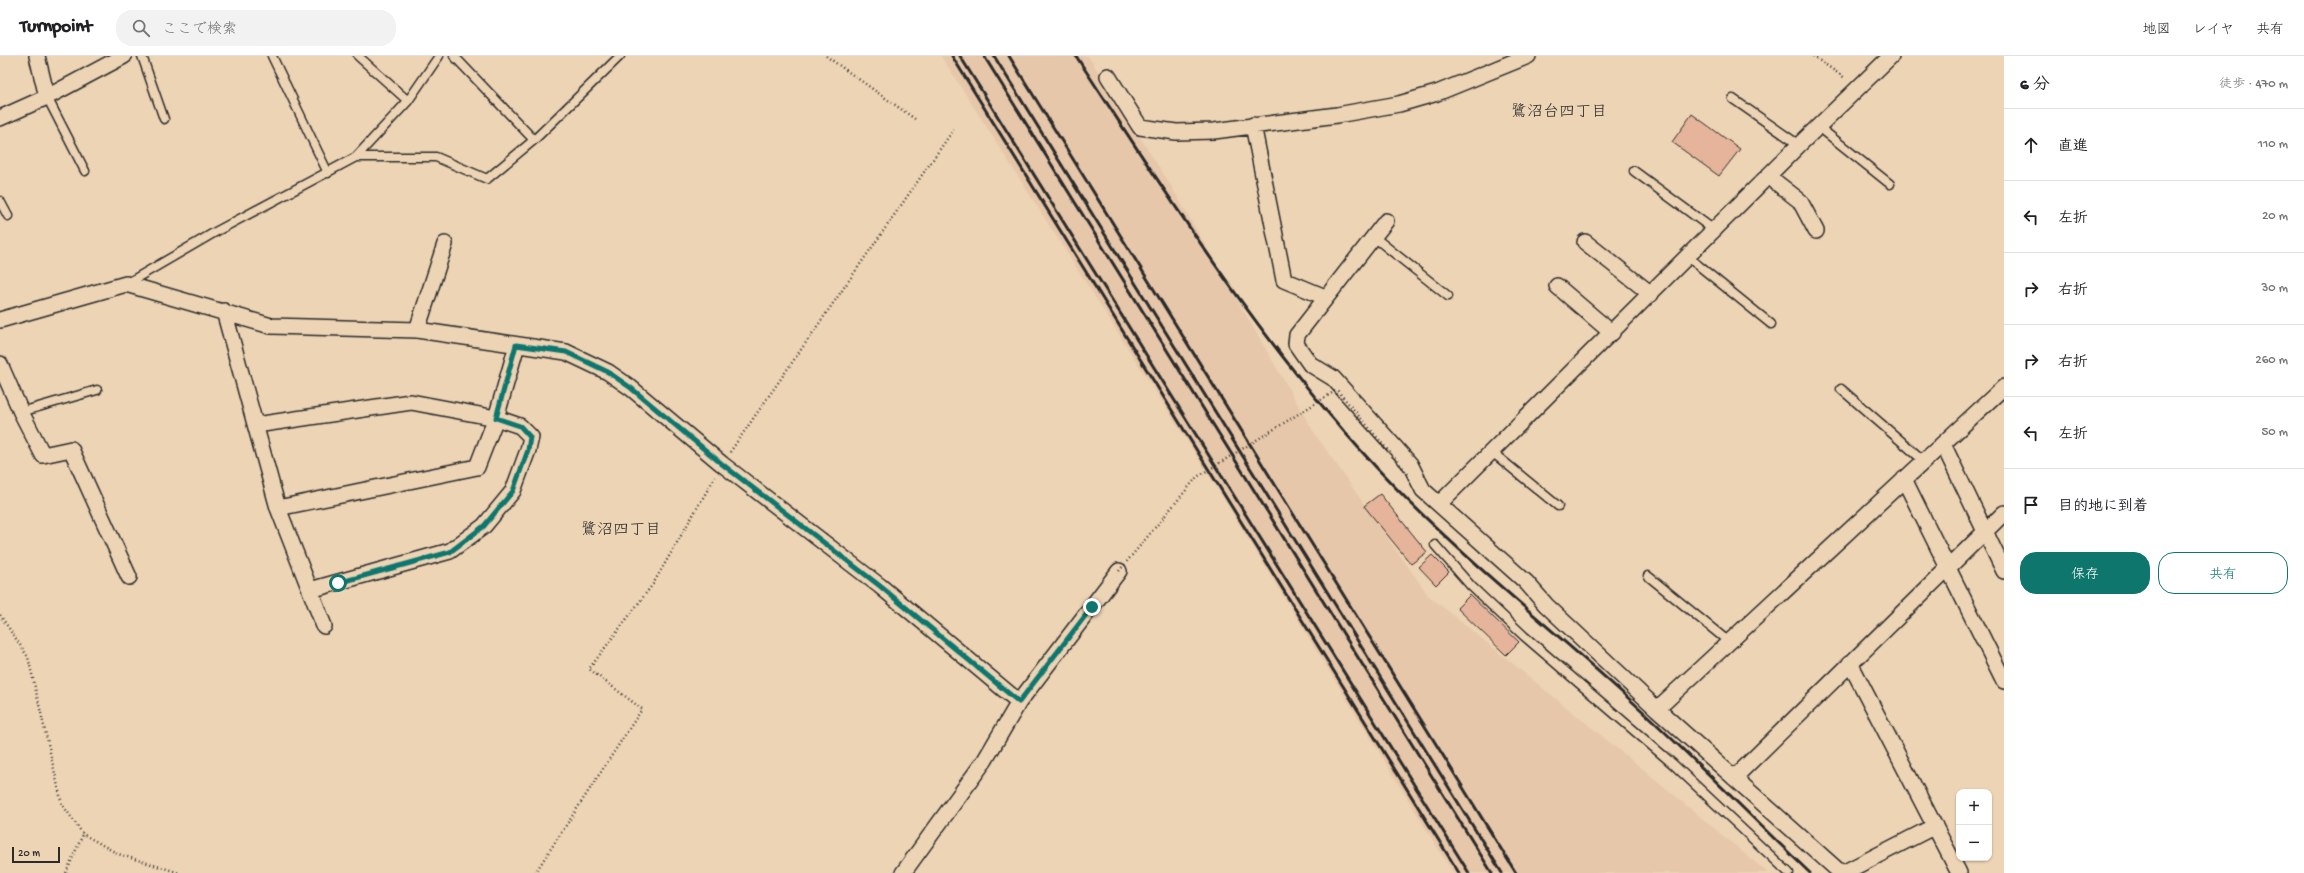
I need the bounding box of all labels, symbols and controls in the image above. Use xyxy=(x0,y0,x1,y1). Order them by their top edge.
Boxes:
search box xyxy=(116,10,396,46)
text: Turnpoint xyxy=(20,16,92,39)
icon: search xyxy=(130,17,152,39)
text: ここで検索 xyxy=(162,21,237,39)
text: 地図 xyxy=(2143,22,2171,39)
text: レイヤ xyxy=(2193,22,2234,39)
text: 共有 xyxy=(2256,22,2284,39)
text: 6 分 xyxy=(2020,76,2050,96)
text: 徒歩 · 470 m xyxy=(2219,77,2288,92)
district label: 鷺沼台四丁目 xyxy=(1511,102,1607,123)
icon: ahead xyxy=(2020,134,2042,156)
text: 110 m xyxy=(2258,137,2288,152)
text: 直進 xyxy=(2058,138,2088,156)
icon: left xyxy=(2020,206,2042,228)
text: 20 m xyxy=(2262,209,2288,224)
text: 左折 xyxy=(2058,210,2088,228)
icon: right xyxy=(2020,278,2042,300)
text: 30 m xyxy=(2262,281,2288,296)
text: 右折 xyxy=(2058,282,2088,300)
icon: right xyxy=(2020,350,2042,372)
text: 260 m xyxy=(2255,353,2288,368)
text: 右折 xyxy=(2058,354,2088,372)
icon: left xyxy=(2020,422,2042,444)
text: 50 m xyxy=(2261,425,2288,440)
text: 左折 xyxy=(2058,426,2088,444)
icon: arrive xyxy=(2020,494,2042,516)
text: 目的地に到着 xyxy=(2058,498,2148,516)
district label: 鷺沼四丁目 xyxy=(581,520,661,541)
button: 保存 xyxy=(2020,552,2150,594)
button: 共有 xyxy=(2158,552,2288,594)
route start xyxy=(329,574,347,592)
route end xyxy=(1083,598,1101,616)
map controls xyxy=(1956,789,1992,861)
button: + xyxy=(1956,789,1992,825)
button: − xyxy=(1956,825,1992,861)
scale bar xyxy=(12,845,60,864)
text: 20 m xyxy=(18,848,40,860)

